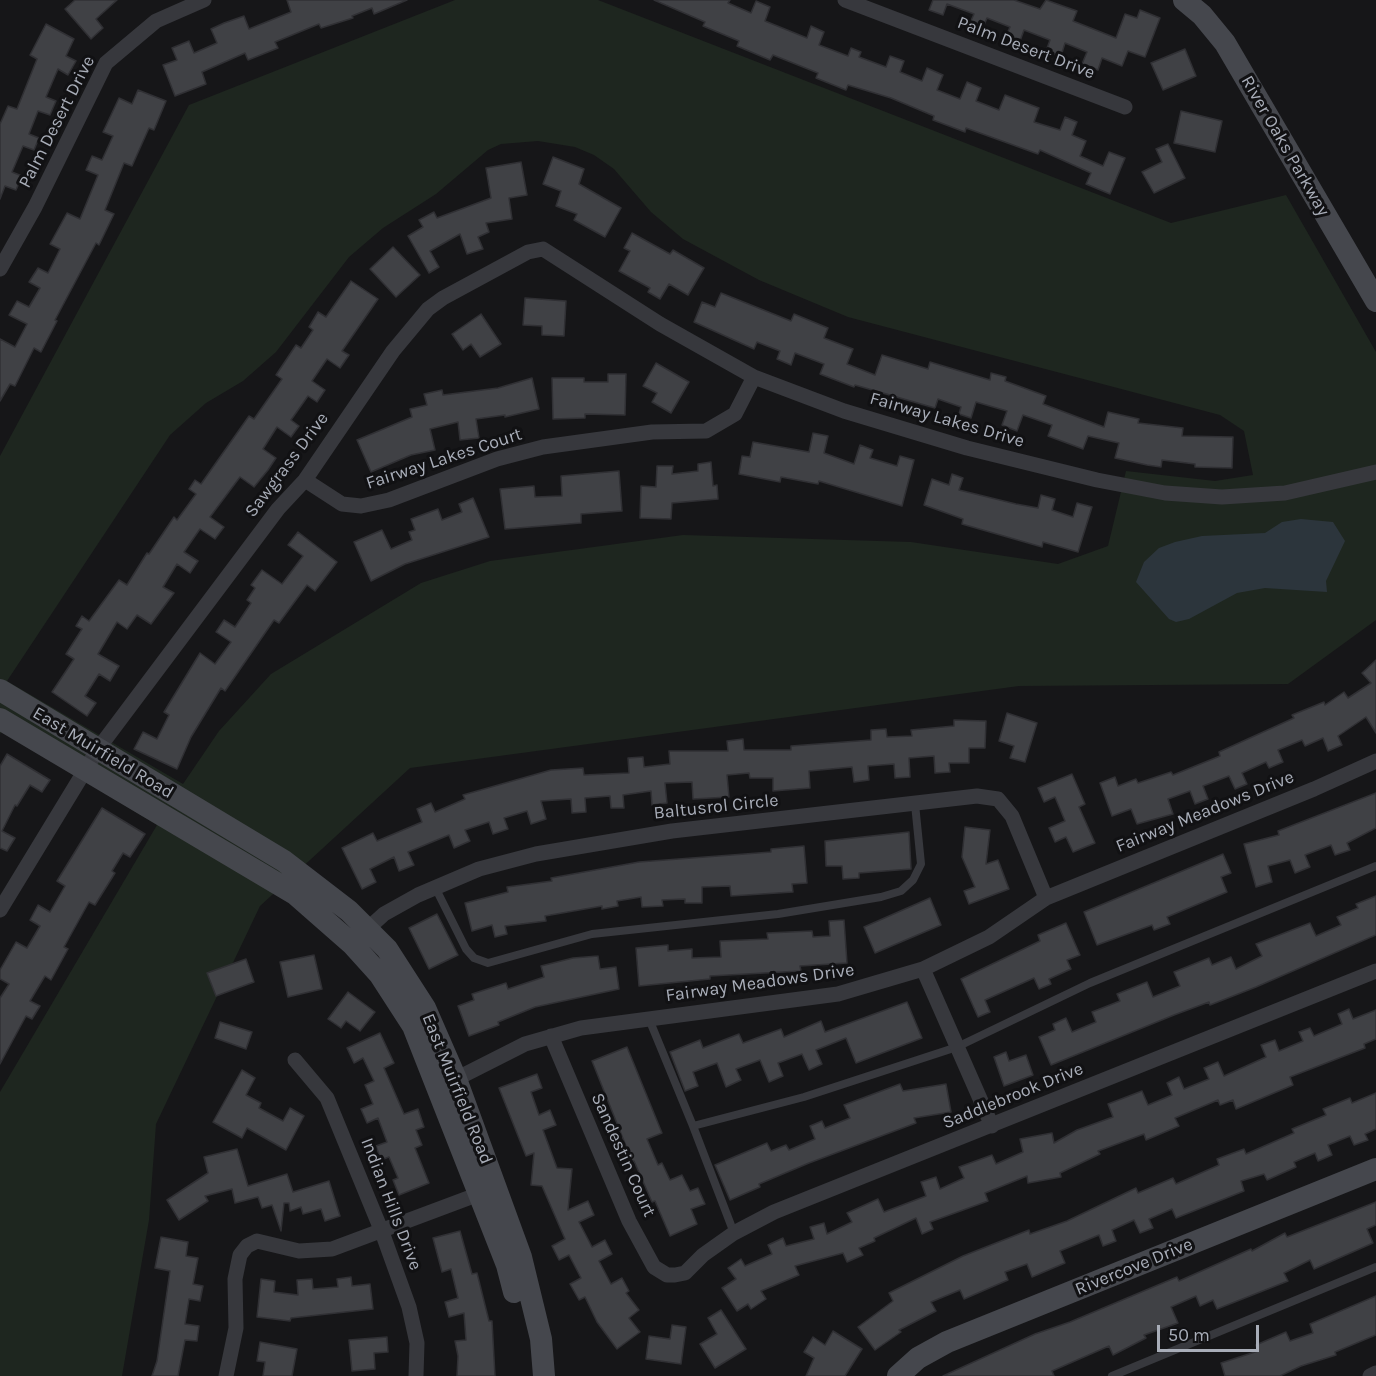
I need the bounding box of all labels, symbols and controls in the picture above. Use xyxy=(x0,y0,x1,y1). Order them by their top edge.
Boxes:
street label: Palm Desert Drive xyxy=(954,12,1098,84)
street label: Palm Desert Drive xyxy=(14,52,100,192)
street label: River Oaks Parkway xyxy=(1236,72,1334,220)
street label: Fairway Lakes Drive xyxy=(867,388,1027,452)
street label: Sawgrass Drive xyxy=(241,408,333,522)
street label: Fairway Lakes Court xyxy=(363,424,525,494)
street label: East Muirfield Road xyxy=(29,702,177,804)
street label: Fairway Meadows Drive xyxy=(1113,766,1297,858)
street label: Baltusrol Circle xyxy=(653,790,779,824)
street label: Fairway Meadows Drive xyxy=(664,959,856,1007)
street label: East Muirfield Road xyxy=(417,1010,497,1168)
street label: Saddlebrook Drive xyxy=(940,1058,1086,1134)
street label: Sandestin Court xyxy=(586,1090,660,1220)
street label: Indian Hills Drive xyxy=(356,1135,426,1273)
street label: Rivercove Drive xyxy=(1072,1234,1196,1300)
scale bar xyxy=(1160,1313,1262,1351)
text: 50 m xyxy=(1168,1324,1210,1346)

